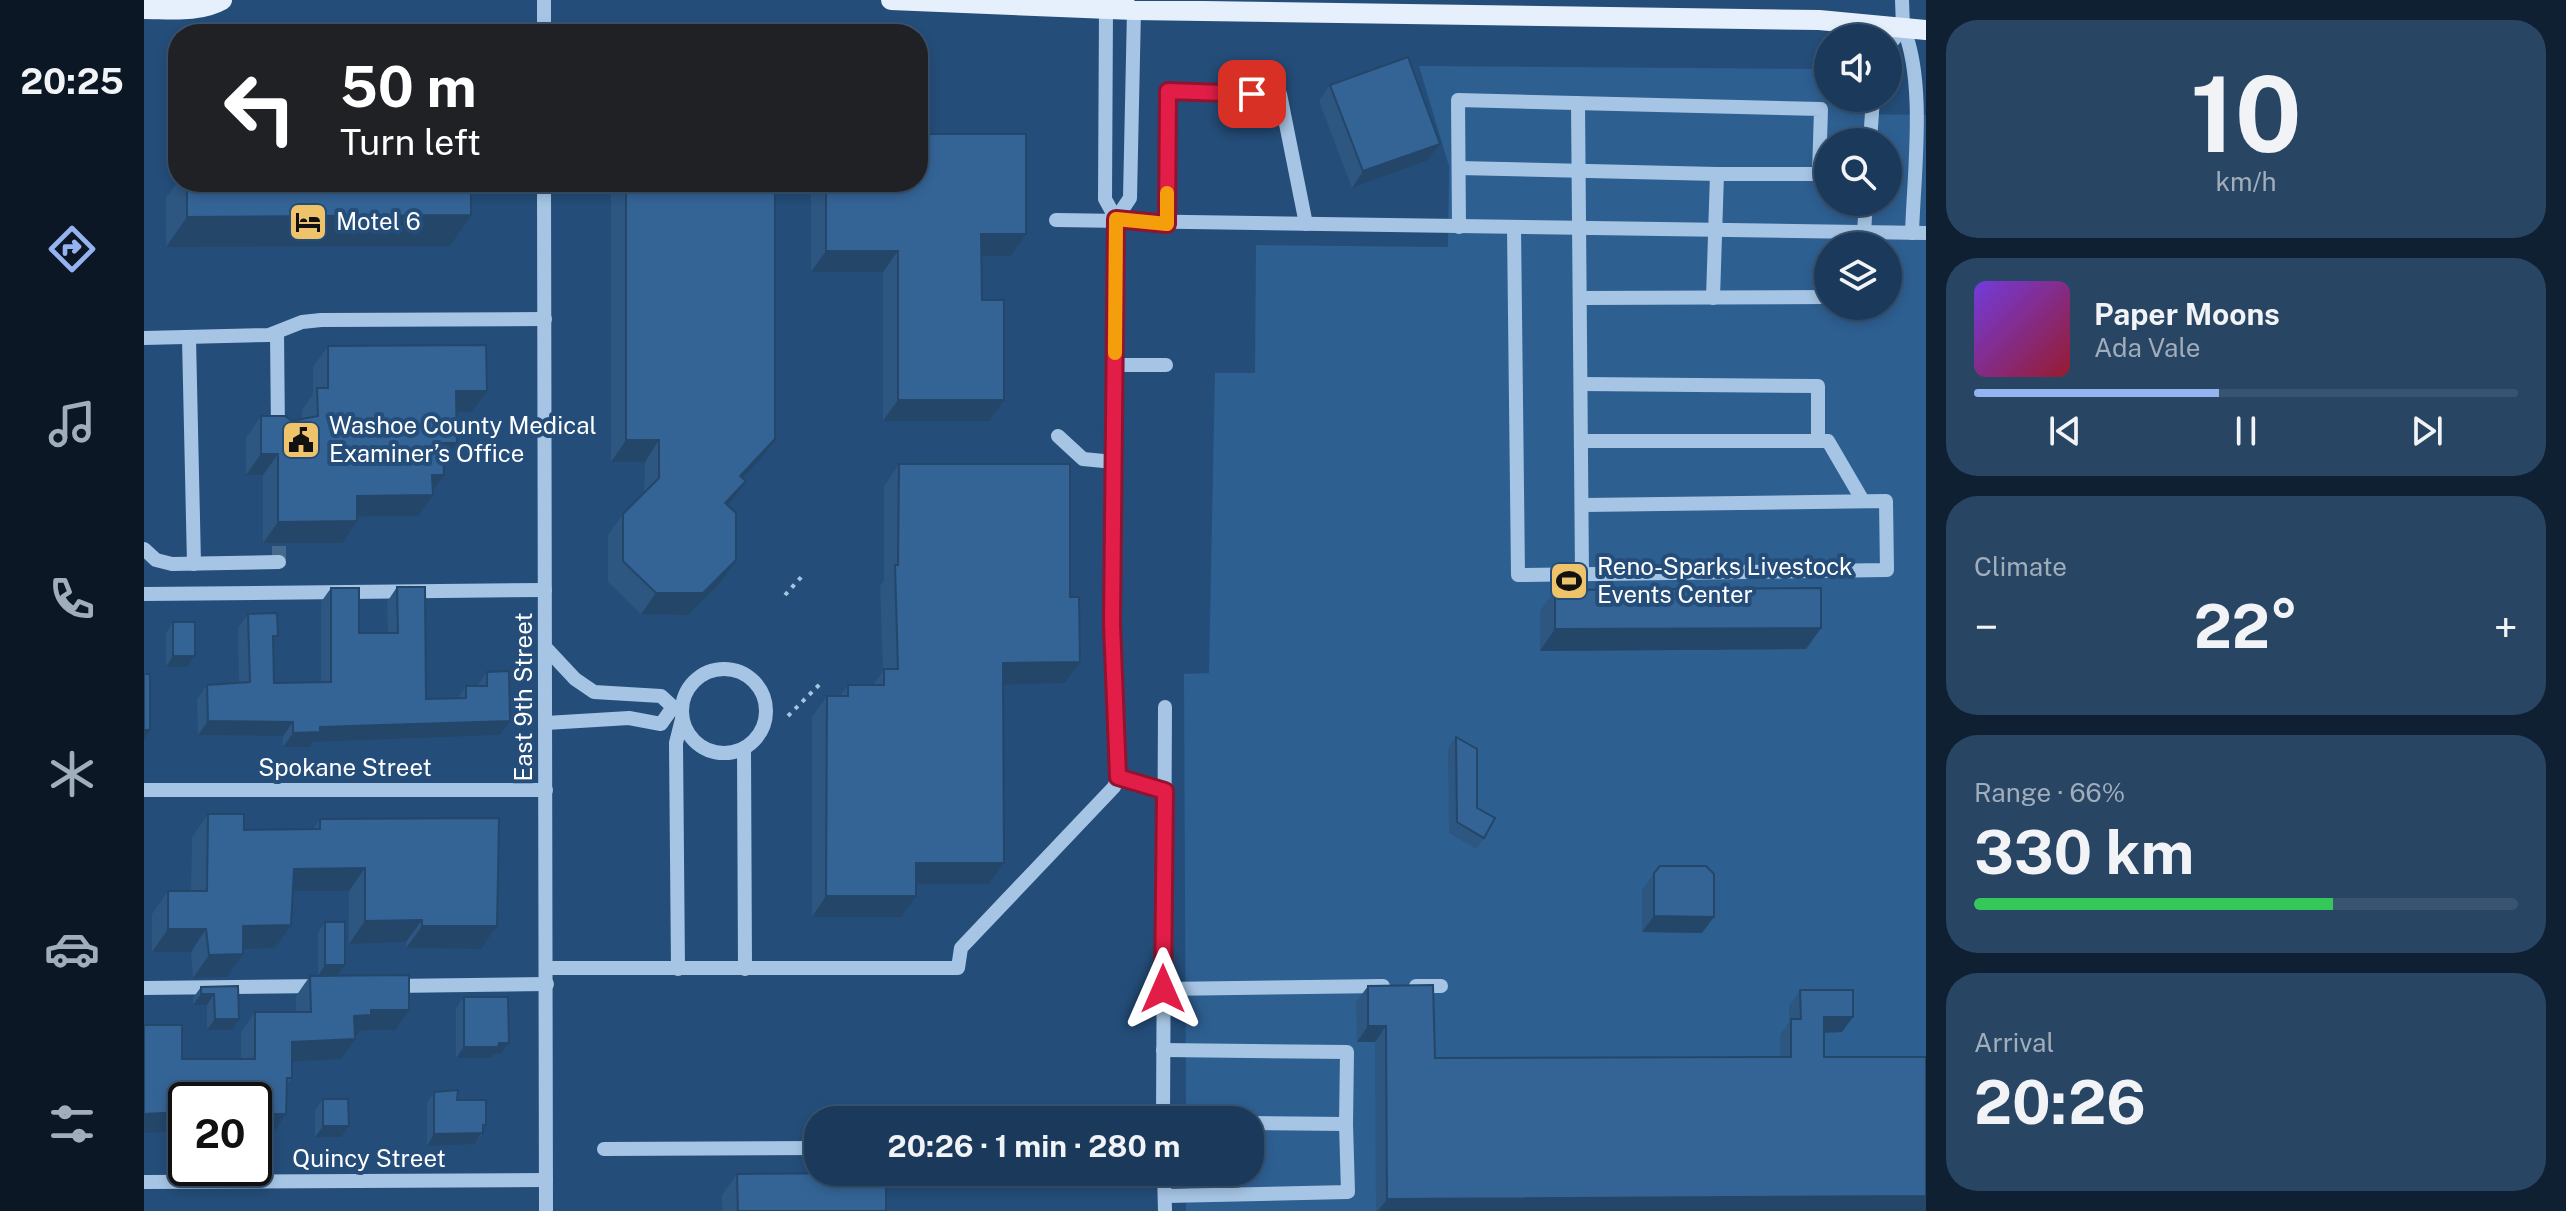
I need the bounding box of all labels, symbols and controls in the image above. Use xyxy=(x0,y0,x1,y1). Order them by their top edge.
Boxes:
map controls xyxy=(1814,24,1902,320)
button: sound xyxy=(1814,24,1902,112)
text: 10 xyxy=(2190,53,2302,175)
text: 50 m xyxy=(340,54,477,120)
icon: left xyxy=(208,56,312,160)
text: 20:25 xyxy=(20,60,124,102)
pin xyxy=(1218,60,1286,128)
icon: arrive xyxy=(1230,72,1274,116)
text: Turn left xyxy=(340,121,481,163)
button: search xyxy=(1814,128,1902,216)
text: km/h xyxy=(2215,166,2277,197)
hotel icon: Motel 6 xyxy=(287,201,329,243)
place label: Motel 6 xyxy=(336,207,421,235)
icon: directions xyxy=(44,221,100,277)
button: layers xyxy=(1814,232,1902,320)
text: Paper Moons xyxy=(2094,296,2280,332)
text: Ada Vale xyxy=(2094,332,2200,363)
icon: music xyxy=(44,396,100,452)
icon: previous xyxy=(2043,409,2087,453)
icon: pause xyxy=(2224,409,2268,453)
icon: next xyxy=(2405,409,2449,453)
place label: Washoe County Medical Examiner’s Office xyxy=(329,411,597,467)
public building icon: Washoe County Medical Examiner’s Office xyxy=(280,419,322,461)
text: Climate xyxy=(1974,551,2067,582)
place label: Reno-Sparks Livestock Events Center xyxy=(1597,552,1853,608)
sports icon: Reno-Sparks Livestock Events Center xyxy=(1548,560,1590,602)
icon: phone xyxy=(44,571,100,627)
text: 22° xyxy=(2194,591,2298,662)
text: − xyxy=(1974,601,1998,653)
text: + xyxy=(2494,601,2518,653)
street label: East 9th Street xyxy=(509,612,537,782)
icon: climate xyxy=(44,746,100,802)
street label: Spokane Street xyxy=(258,753,432,781)
text: Range · 66% xyxy=(1974,777,2125,808)
text: 330 km xyxy=(1974,817,2194,888)
icon: car xyxy=(44,921,100,977)
position arrow xyxy=(1121,947,1205,1031)
text: Arrival xyxy=(1974,1027,2054,1058)
text: 20:26 xyxy=(1974,1067,2146,1138)
speed limit sign: 20 xyxy=(168,1082,272,1186)
icon: filters xyxy=(44,1096,100,1152)
text: 20:26 · 1 min · 280 m xyxy=(888,1128,1180,1164)
street label: Quincy Street xyxy=(292,1144,446,1172)

